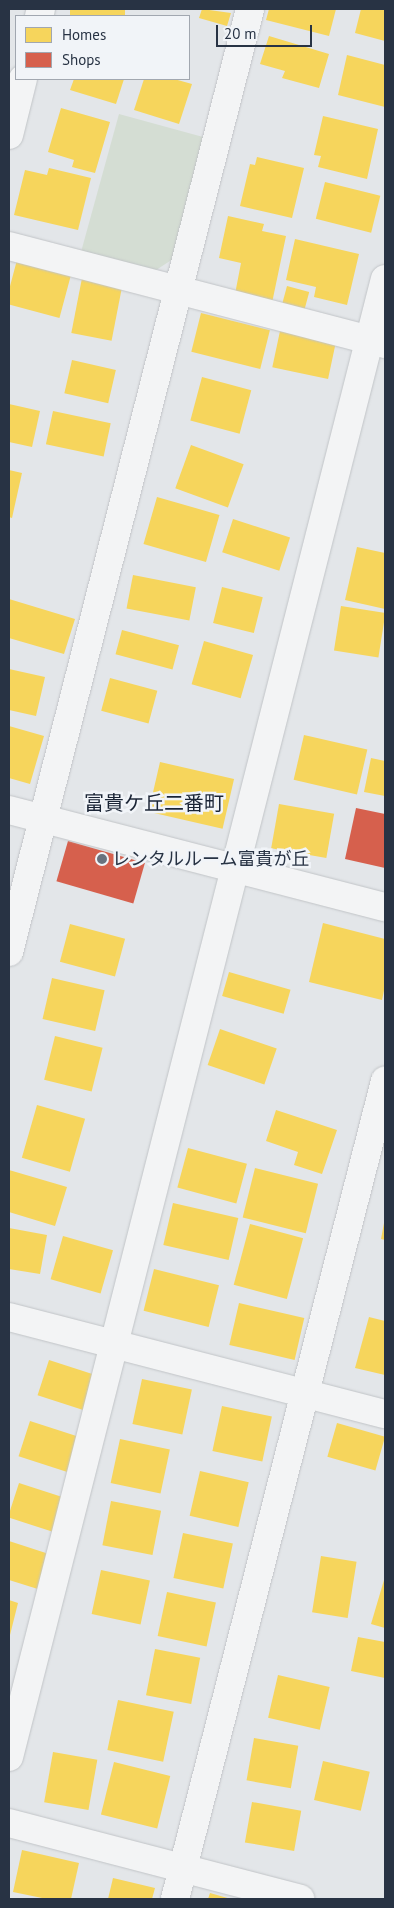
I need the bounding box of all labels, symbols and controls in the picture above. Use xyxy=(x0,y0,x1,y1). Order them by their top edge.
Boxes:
legend xyxy=(15,15,190,80)
scale bar xyxy=(219,15,315,47)
text: 20 m xyxy=(224,24,257,43)
text: Homes xyxy=(62,25,106,44)
text: Shops xyxy=(62,50,101,69)
district label: 富貴ケ丘二番町 xyxy=(84,791,224,815)
place label: レンタルルーム富貴が丘 xyxy=(112,848,310,870)
marker: レンタルルーム富貴が丘 xyxy=(96,853,108,865)

